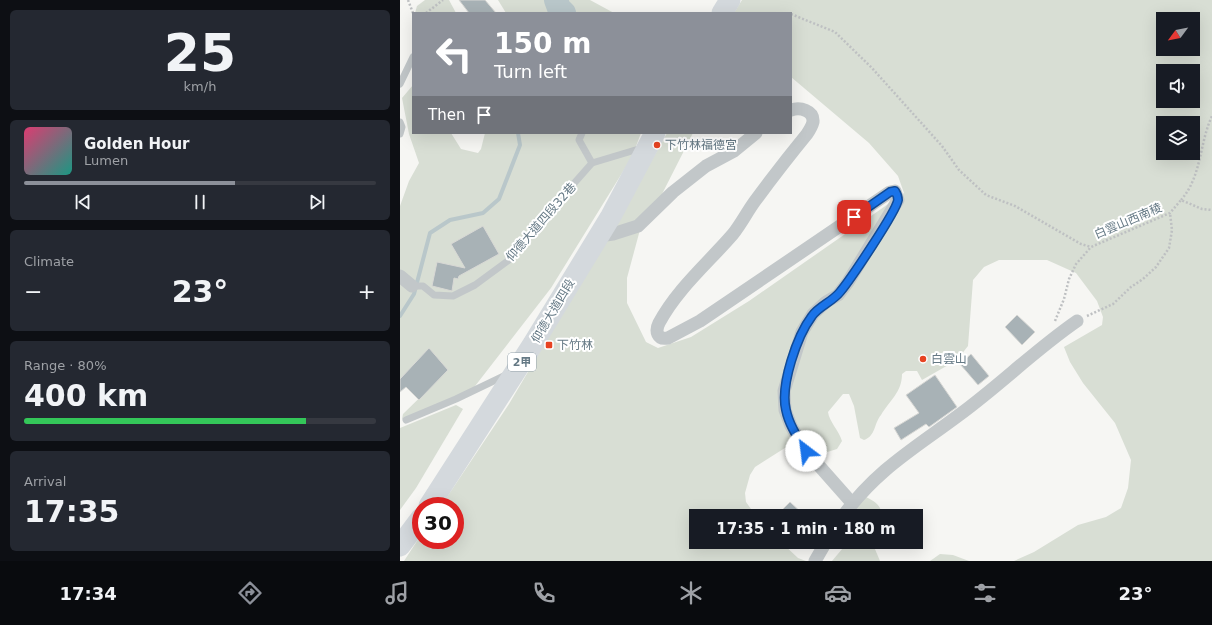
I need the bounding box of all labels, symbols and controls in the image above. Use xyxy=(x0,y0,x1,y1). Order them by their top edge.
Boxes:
north arrow xyxy=(1156,12,1200,56)
map controls xyxy=(1156,12,1200,160)
text: 25 xyxy=(164,23,236,83)
text: 150 m xyxy=(494,27,591,60)
icon: left xyxy=(428,28,480,80)
text: Turn left xyxy=(494,61,567,82)
button: sound xyxy=(1156,64,1200,108)
text: km/h xyxy=(184,79,216,94)
icon: arrive xyxy=(473,104,495,126)
text: Then xyxy=(428,106,465,124)
button: layers xyxy=(1156,116,1200,160)
text: Golden Hour xyxy=(84,135,190,153)
place label: 下竹林福德宮 xyxy=(665,138,737,152)
marker: 下竹林福德宮 xyxy=(652,140,662,150)
text: Lumen xyxy=(84,153,128,168)
street label: 仰德大道四段32巷 xyxy=(503,180,579,264)
icon: previous xyxy=(72,191,94,213)
icon: pause xyxy=(189,191,211,213)
icon: next xyxy=(306,191,328,213)
pin xyxy=(837,200,871,234)
street label: 白雲山西南稜 xyxy=(1092,200,1164,242)
icon: arrive xyxy=(843,206,865,228)
text: Climate xyxy=(24,254,74,269)
text: 23° xyxy=(172,274,228,309)
street label: 仰德大道四段 xyxy=(528,277,578,345)
text: − xyxy=(24,279,42,304)
text: + xyxy=(358,279,376,304)
place label: 下竹林 xyxy=(557,338,593,352)
marker: 下竹林 xyxy=(544,340,554,350)
place label: 白雲山 xyxy=(931,352,967,366)
road number: 2甲 xyxy=(508,353,536,371)
marker: 白雲山 xyxy=(918,354,928,364)
text: Range · 80% xyxy=(24,358,107,373)
text: 400 km xyxy=(24,378,148,413)
position arrow xyxy=(785,430,827,472)
text: Arrival xyxy=(24,474,66,489)
text: 17:35 xyxy=(24,494,120,529)
speed limit sign: 30 xyxy=(412,497,464,549)
text: 17:35 · 1 min · 180 m xyxy=(716,520,896,538)
icon: directions xyxy=(236,579,264,607)
icon: music xyxy=(383,579,411,607)
icon: phone xyxy=(530,579,558,607)
icon: climate xyxy=(677,579,705,607)
icon: car xyxy=(824,579,852,607)
icon: filters xyxy=(971,579,999,607)
text: 17:34 xyxy=(60,583,117,604)
text: 23° xyxy=(1118,583,1152,604)

